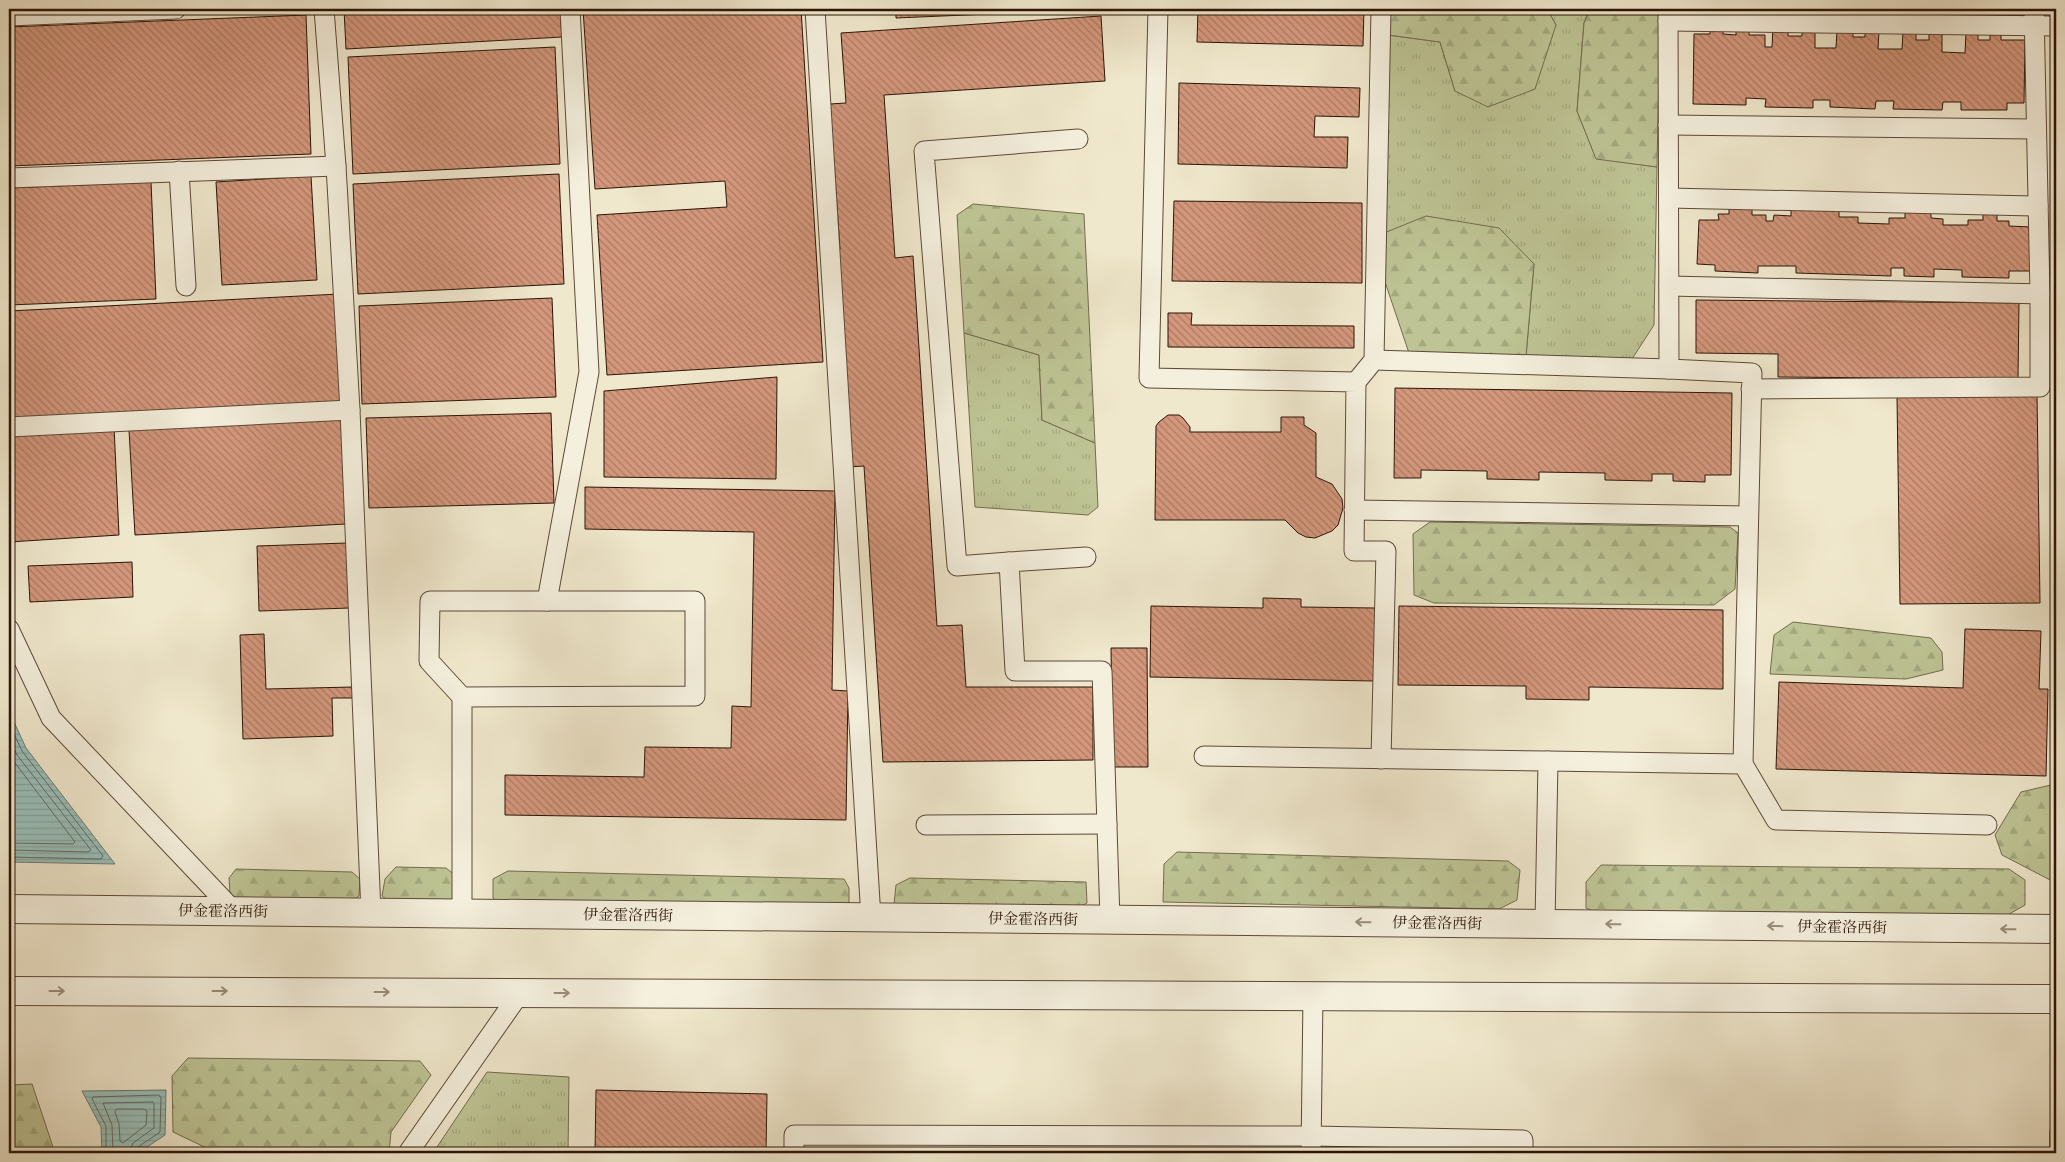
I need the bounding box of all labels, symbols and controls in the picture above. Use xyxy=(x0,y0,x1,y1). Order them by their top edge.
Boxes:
street label: 伊金霍洛西街 xyxy=(178,900,268,921)
street label: 伊金霍洛西街 xyxy=(583,904,673,925)
street label: 伊金霍洛西街 xyxy=(988,908,1078,929)
street label: 伊金霍洛西街 xyxy=(1392,912,1482,933)
street label: 伊金霍洛西街 xyxy=(1797,916,1887,937)
one-way arrow xyxy=(1355,917,1371,927)
one-way arrow xyxy=(1605,920,1621,929)
one-way arrow xyxy=(1767,921,1784,931)
one-way arrow xyxy=(2000,924,2016,933)
one-way arrow xyxy=(49,986,65,996)
one-way arrow xyxy=(212,986,228,996)
one-way arrow xyxy=(374,987,390,997)
one-way arrow xyxy=(554,988,570,998)

